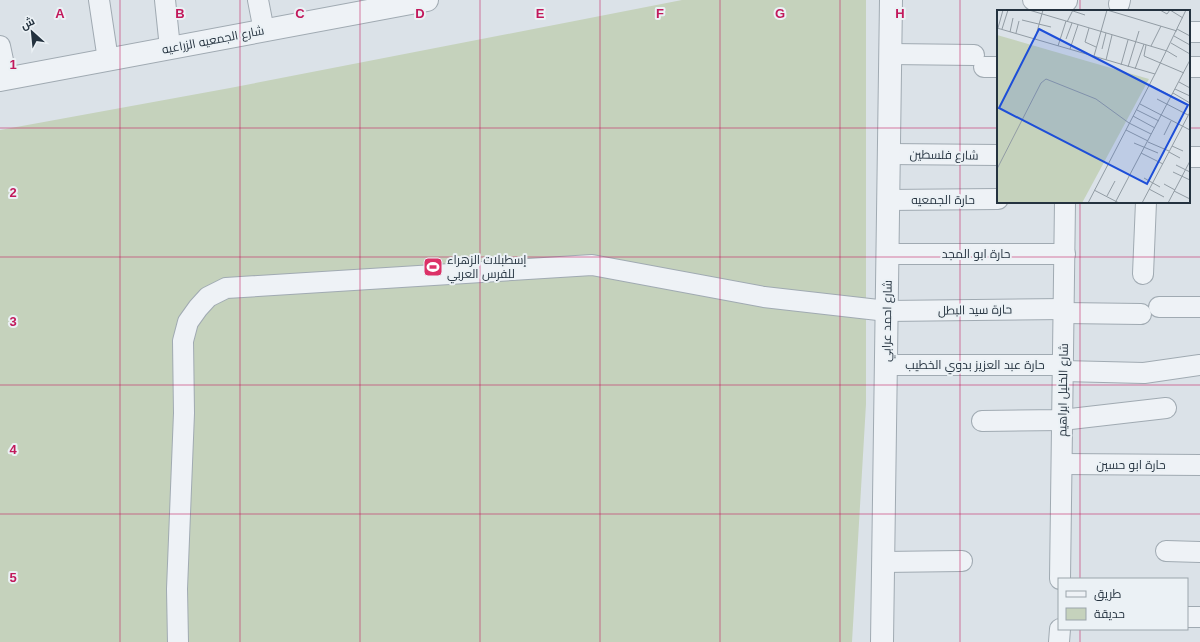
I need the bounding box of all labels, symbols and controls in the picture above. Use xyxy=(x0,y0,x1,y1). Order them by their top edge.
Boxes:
text: A xyxy=(55,6,65,21)
text: B xyxy=(175,6,185,21)
text: C xyxy=(295,6,305,21)
text: D xyxy=(415,6,425,21)
text: E xyxy=(536,6,545,21)
text: F xyxy=(656,6,664,21)
text: G xyxy=(775,6,785,21)
text: H xyxy=(895,6,905,21)
inset map xyxy=(997,10,1190,203)
north arrow xyxy=(12,12,52,52)
text: ش xyxy=(18,15,37,33)
street label: شارع الجمعيه الزراعيه xyxy=(161,23,266,58)
text: 1 xyxy=(9,57,17,72)
street label: شارع فلسطين xyxy=(909,147,979,164)
text: 2 xyxy=(9,185,17,200)
street label: حارة الجمعيه xyxy=(911,193,975,207)
street label: حارة ابو المجد xyxy=(942,247,1010,261)
place label: إسطبلات الزهراء للفرس العربي xyxy=(447,253,527,284)
sports icon: إسطبلات الزهراء للفرس العربي xyxy=(422,256,444,278)
street label: شارع احمد عرابي xyxy=(879,280,898,362)
street label: حارة سيد البطل xyxy=(938,302,1012,318)
text: 3 xyxy=(9,314,17,329)
street label: شارع الخليل ابراهيم xyxy=(1055,343,1072,437)
street label: حارة عبد العزيز بدوي الخطيب xyxy=(905,358,1045,375)
text: 4 xyxy=(9,442,17,457)
street label: حارة ابو حسين xyxy=(1096,458,1166,472)
text: 5 xyxy=(9,570,17,585)
legend xyxy=(1058,578,1188,630)
text: طريق xyxy=(1094,587,1122,601)
text: حديقة xyxy=(1094,607,1125,621)

